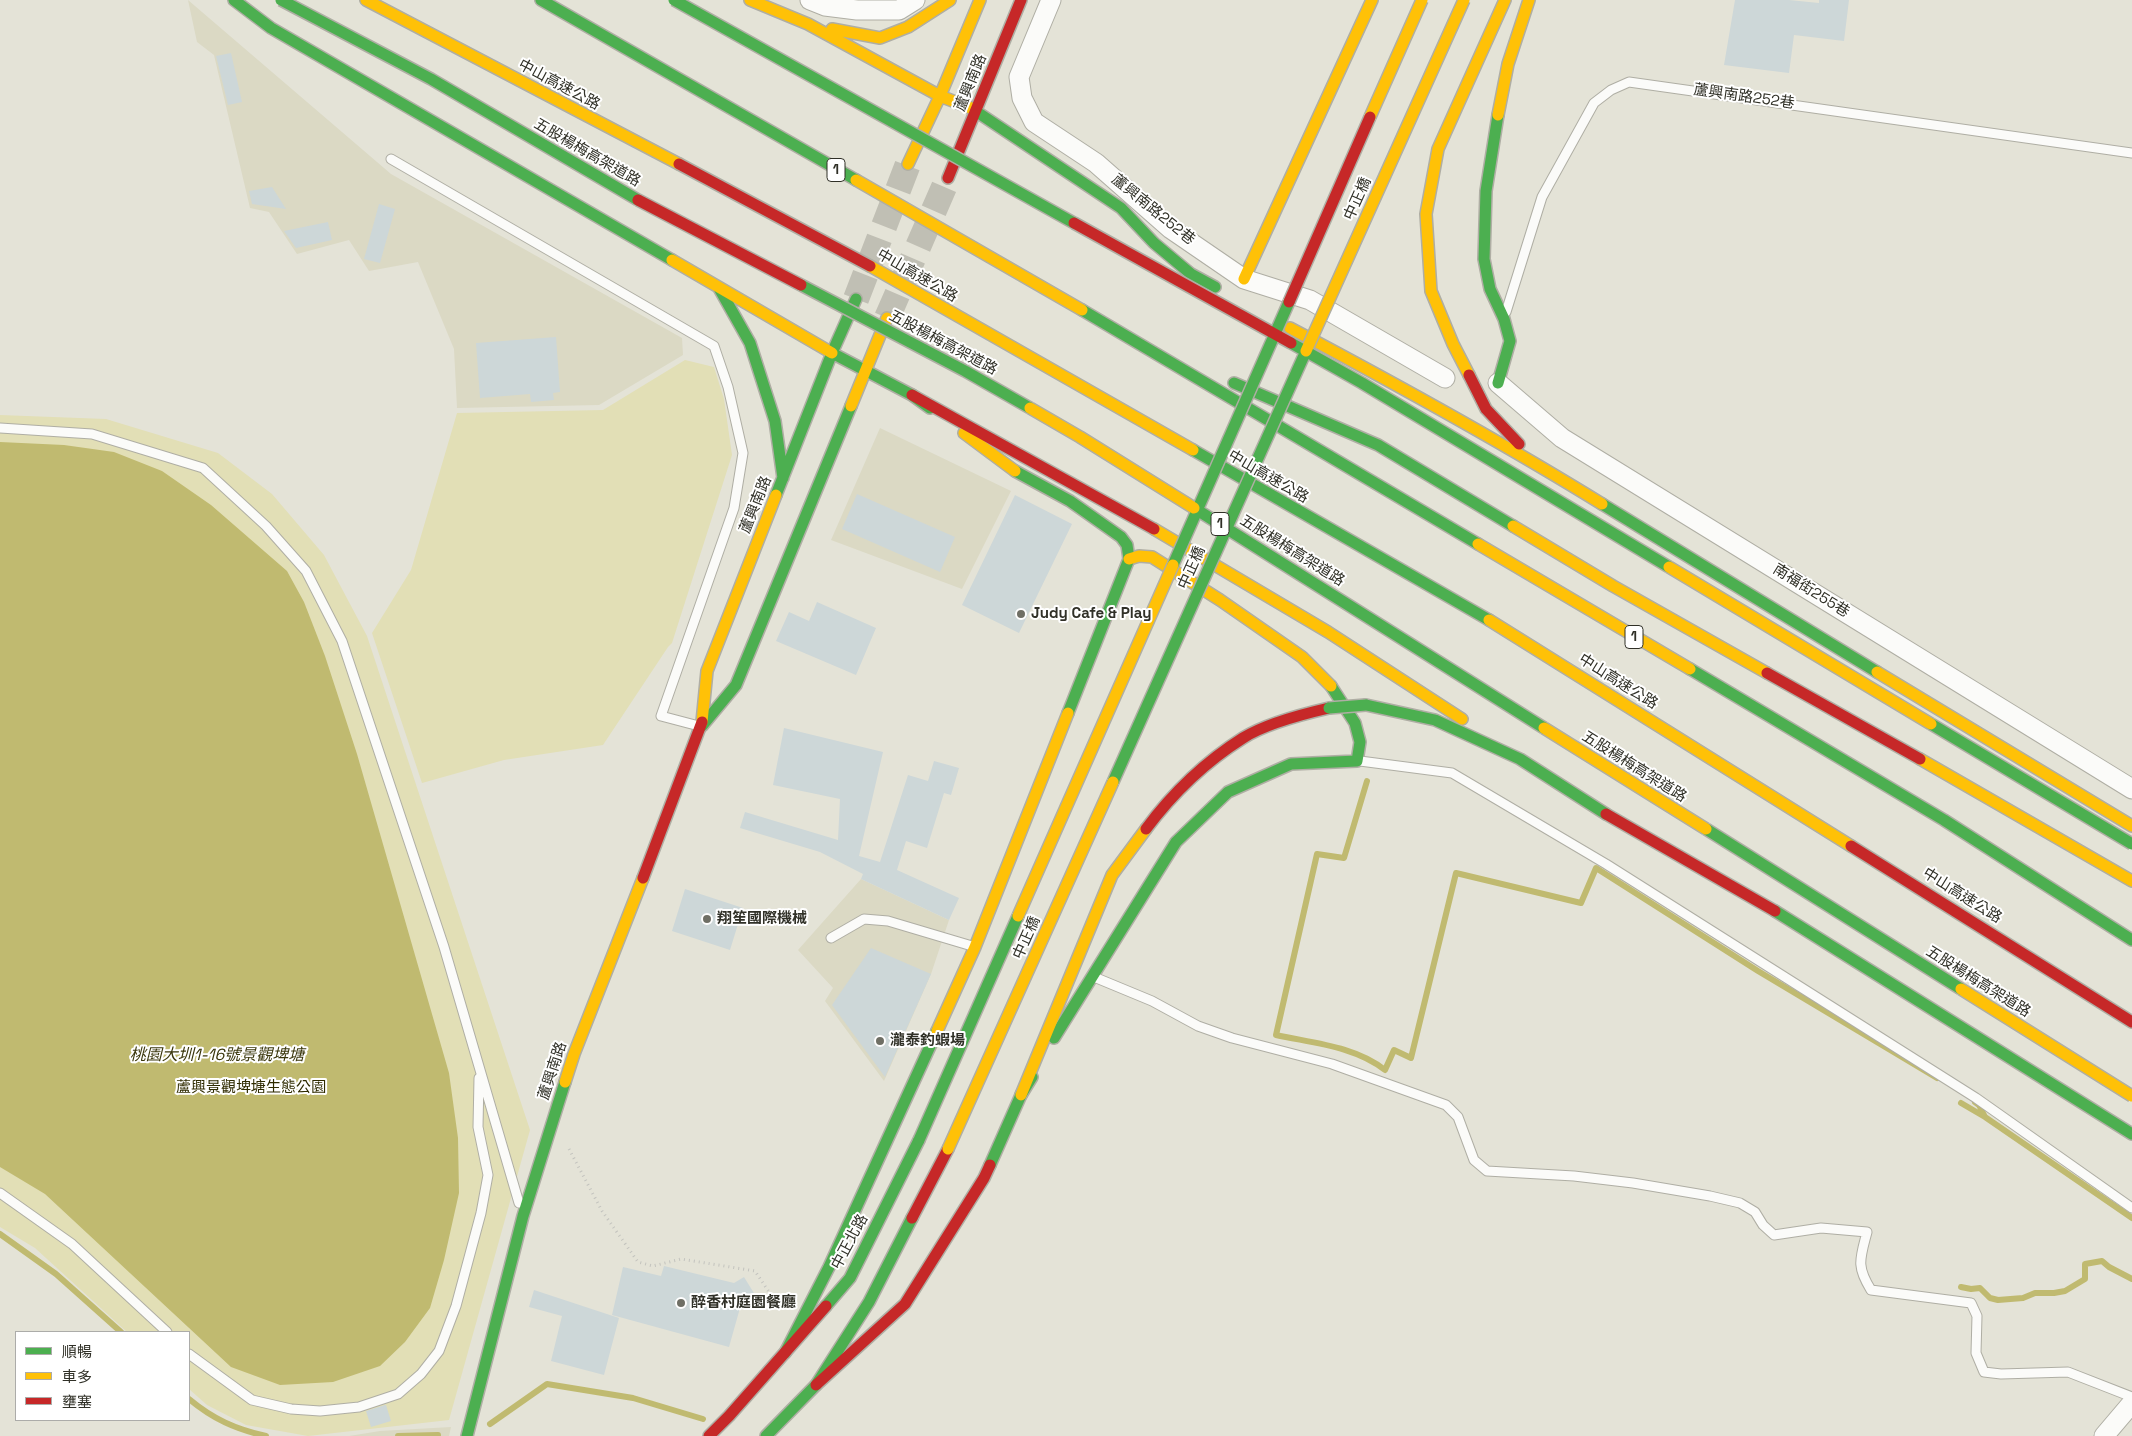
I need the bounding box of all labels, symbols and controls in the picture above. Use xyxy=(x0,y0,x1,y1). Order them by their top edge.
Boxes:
street label: 蘆興南路 xyxy=(951,52,991,114)
street label: 中山高速公路 xyxy=(515,56,603,114)
street label: 蘆興南路252巷 xyxy=(1692,81,1796,113)
street label: 五股楊梅高架道路 xyxy=(531,115,643,191)
road number: 1 xyxy=(827,158,845,182)
street label: 蘆興南路252巷 xyxy=(1108,171,1198,249)
street label: 中正橋 xyxy=(1341,175,1375,223)
street label: 中山高速公路 xyxy=(874,246,960,306)
street label: 五股楊梅高架道路 xyxy=(886,307,1000,379)
street label: 中山高速公路 xyxy=(1225,447,1311,507)
street label: 蘆興南路 xyxy=(736,474,776,536)
road number: 1 xyxy=(1211,512,1229,536)
street label: 五股楊梅高架道路 xyxy=(1236,512,1348,590)
street label: 中正橋 xyxy=(1175,544,1209,592)
street label: 南福街255巷 xyxy=(1769,560,1853,622)
place label: Judy Cafe & Play xyxy=(1031,605,1151,623)
marker: Judy Cafe & Play xyxy=(1015,608,1027,620)
road number: 1 xyxy=(1625,626,1643,649)
street label: 中山高速公路 xyxy=(1575,651,1661,713)
street label: 五股楊梅高架道路 xyxy=(1578,728,1690,806)
street label: 中山高速公路 xyxy=(1919,865,2005,927)
place label: 翔笙國際機械 xyxy=(717,910,807,928)
marker: 翔笙國際機械 xyxy=(701,913,713,925)
street label: 中正橋 xyxy=(1010,914,1044,962)
street label: 五股楊梅高架道路 xyxy=(1922,943,2034,1021)
place label: 瀧泰釣蝦場 xyxy=(890,1032,965,1050)
marker: 瀧泰釣蝦場 xyxy=(874,1035,886,1047)
street label: 蘆興南路 xyxy=(535,1040,571,1102)
water label: 桃園大圳1-16號景觀埤塘 xyxy=(130,1046,304,1066)
park label: 蘆興景觀埤塘生態公園 xyxy=(176,1079,326,1097)
street label: 中正北路 xyxy=(828,1211,872,1273)
place label: 醉香村庭園餐廳 xyxy=(691,1294,796,1312)
marker: 醉香村庭園餐廳 xyxy=(675,1297,687,1309)
legend xyxy=(15,1331,190,1421)
text: 順暢 xyxy=(62,1342,92,1361)
text: 車多 xyxy=(62,1367,92,1386)
text: 壅塞 xyxy=(62,1392,92,1411)

